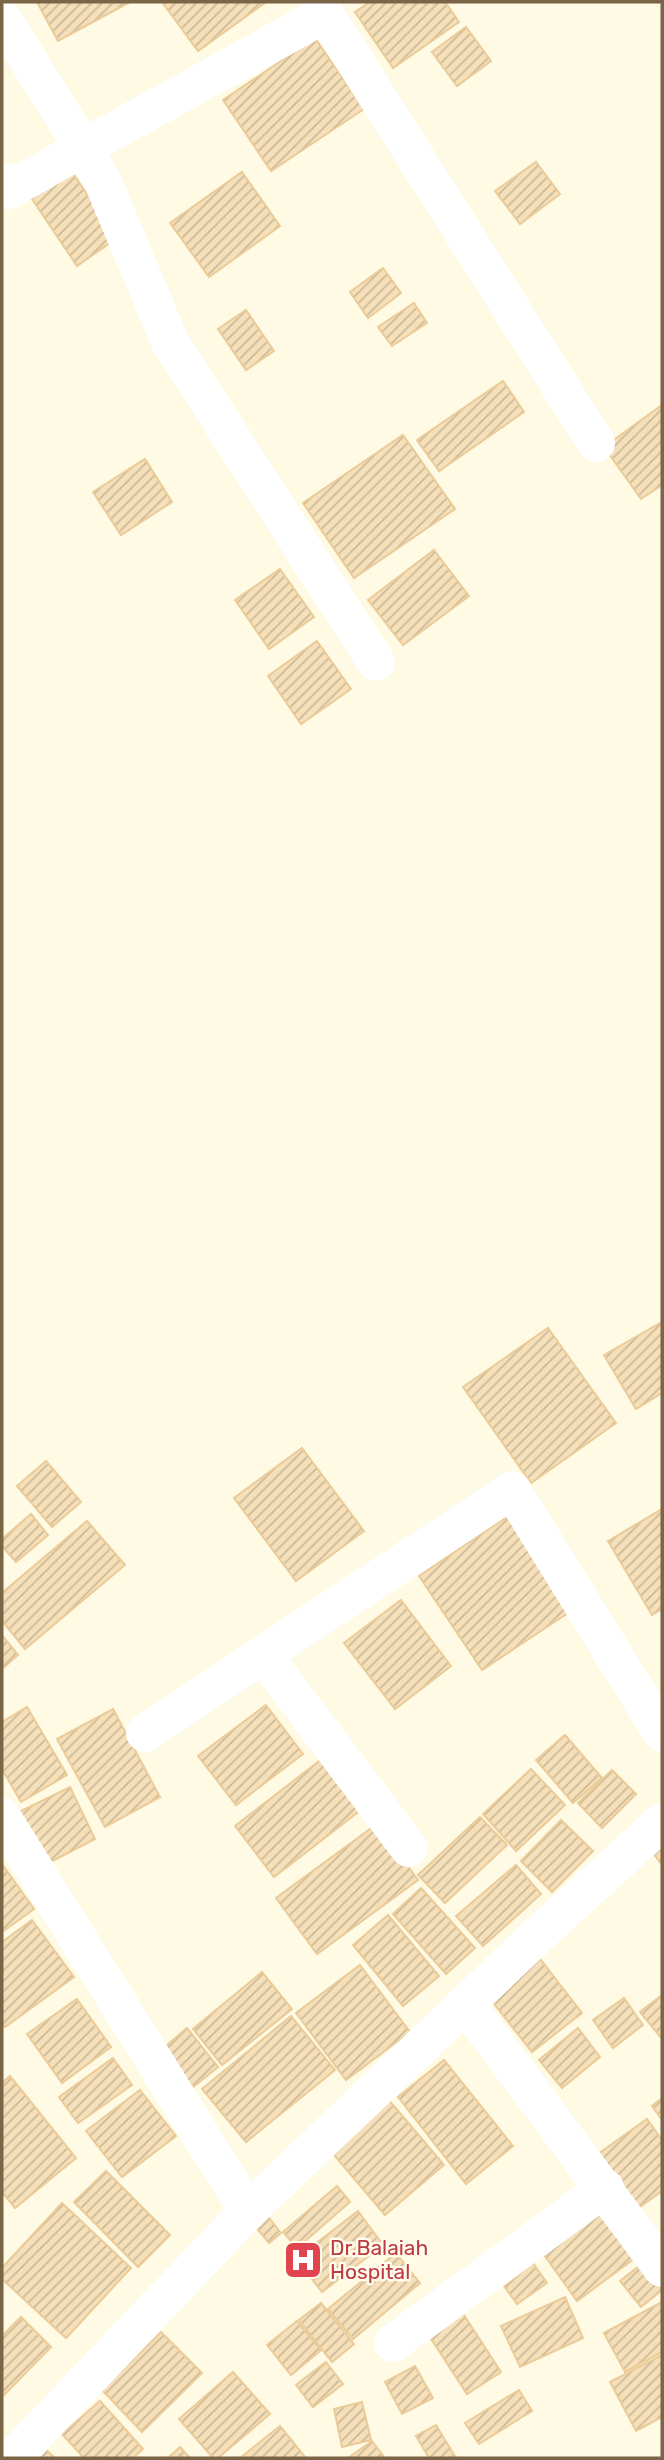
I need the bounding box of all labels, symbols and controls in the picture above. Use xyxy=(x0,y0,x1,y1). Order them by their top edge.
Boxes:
place label: Dr.Balaiah Hospital xyxy=(330,2235,428,2284)
hospital icon: Dr.Balaiah Hospital xyxy=(282,2239,324,2281)

